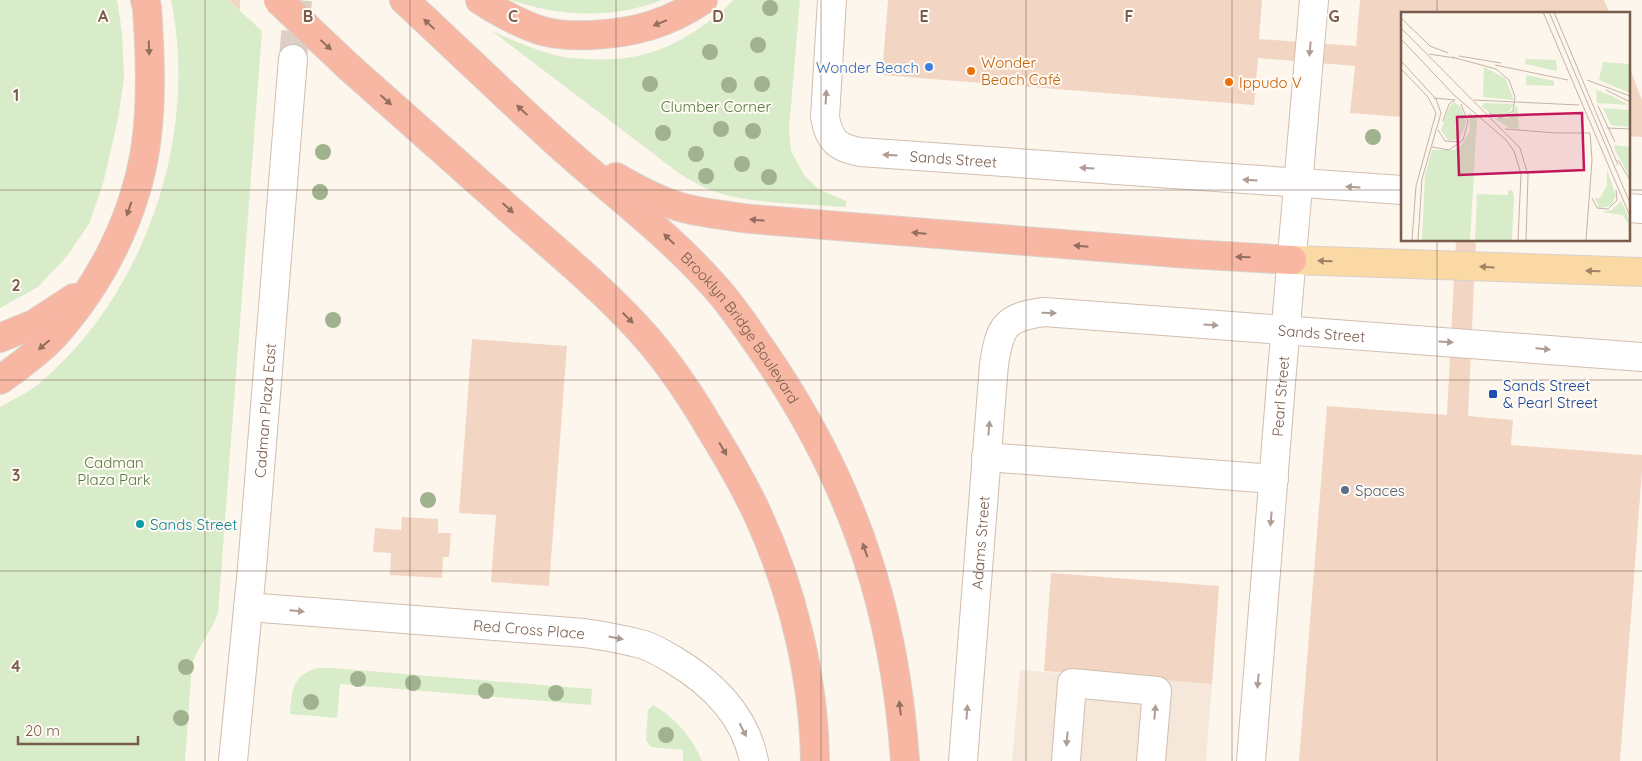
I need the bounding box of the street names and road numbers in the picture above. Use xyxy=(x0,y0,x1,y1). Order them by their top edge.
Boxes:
street label: Sands Street xyxy=(909,146,998,171)
street label: Brooklyn Bridge Boulevard xyxy=(677,247,804,407)
street label: Sands Street xyxy=(1277,320,1366,346)
street label: Cadman Plaza East xyxy=(250,342,280,479)
street label: Pearl Street xyxy=(1267,355,1293,437)
street label: Adams Street xyxy=(967,495,993,590)
street label: Red Cross Place xyxy=(473,615,586,643)

